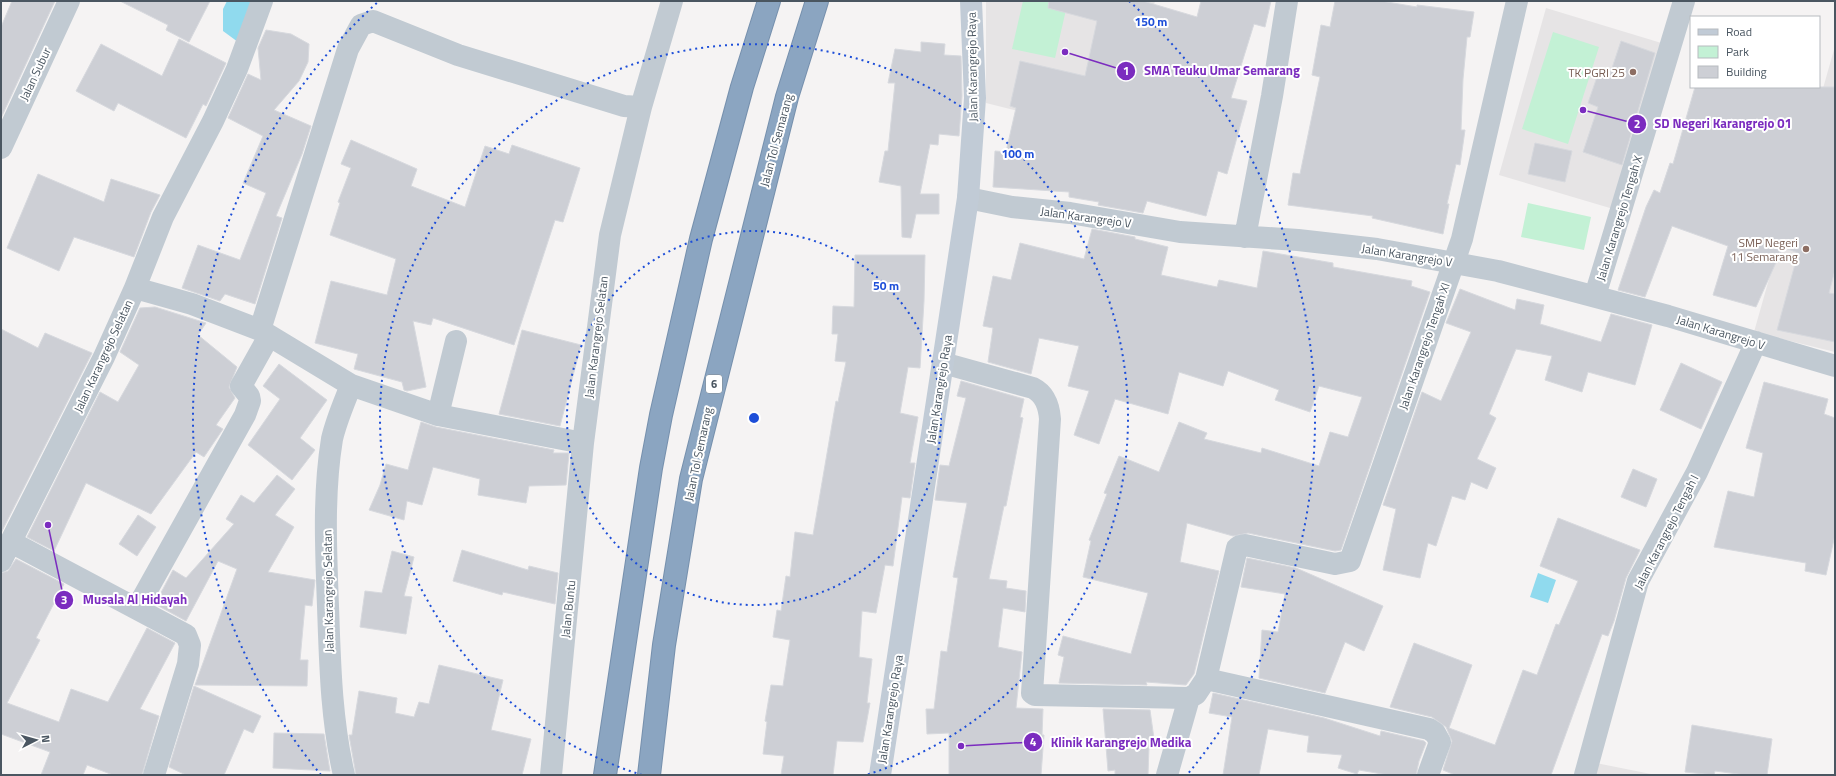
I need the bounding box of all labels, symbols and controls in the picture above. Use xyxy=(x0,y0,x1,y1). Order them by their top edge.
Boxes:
street label: Jalan Karangrejo Raya xyxy=(962,12,982,122)
text: 150 m xyxy=(1135,12,1167,31)
legend xyxy=(1690,16,1820,88)
text: Road xyxy=(1726,22,1752,41)
text: Park xyxy=(1726,42,1749,61)
street label: Jalan Subur xyxy=(14,44,56,104)
callout: SMA Teuku Umar Semarang xyxy=(1116,58,1308,83)
text: SMA Teuku Umar Semarang xyxy=(1144,60,1300,80)
text: 1 xyxy=(1123,61,1129,80)
text: Building xyxy=(1726,62,1767,81)
place label: TK PGRI 25 xyxy=(1568,63,1625,82)
marker: TK PGRI 25 xyxy=(1628,67,1638,77)
street label: Jalan Tol Semarang xyxy=(754,91,798,189)
callout: SD Negeri Karangrejo 01 xyxy=(1627,111,1800,136)
text: SD Negeri Karangrejo 01 xyxy=(1654,113,1792,133)
text: 2 xyxy=(1634,114,1640,133)
text: 100 m xyxy=(1002,144,1034,163)
street label: Jalan Karangrejo Tengah X xyxy=(1591,153,1647,283)
street label: Jalan Karangrejo V xyxy=(1039,201,1133,233)
place label: SMP Negeri 11 Semarang xyxy=(1731,233,1798,266)
street label: Jalan Karangrejo V xyxy=(1360,238,1454,272)
marker: SMP Negeri 11 Semarang xyxy=(1801,244,1811,254)
street label: Jalan Karangrejo Selatan xyxy=(579,275,613,399)
text: 50 m xyxy=(873,276,899,295)
street label: Jalan Karangrejo Tengah XI xyxy=(1393,280,1455,412)
street label: Jalan Karangrejo Selatan xyxy=(68,296,138,416)
street label: Jalan Karangrejo V xyxy=(1674,310,1768,354)
street label: Jalan Karangrejo Raya xyxy=(921,333,957,445)
road number: 6 xyxy=(706,375,722,393)
street label: Jalan Tol Semarang xyxy=(679,405,717,503)
centre of rings xyxy=(747,411,761,425)
street label: Jalan Karangrejo Tengah I xyxy=(1629,471,1703,593)
street label: Jalan Karangrejo Selatan xyxy=(317,529,339,653)
street label: Jalan Buntu xyxy=(556,579,580,639)
callout: Musala Al Hidayah xyxy=(54,587,195,612)
text: Musala Al Hidayah xyxy=(83,589,187,609)
text: 3 xyxy=(61,590,67,609)
street label: Jalan Karangrejo Raya xyxy=(872,653,908,765)
north arrow xyxy=(16,720,56,760)
callout: Klinik Karangrejo Medika xyxy=(1023,730,1200,755)
text: 4 xyxy=(1030,732,1037,751)
text: Klinik Karangrejo Medika xyxy=(1051,732,1192,752)
text: N xyxy=(38,734,54,744)

